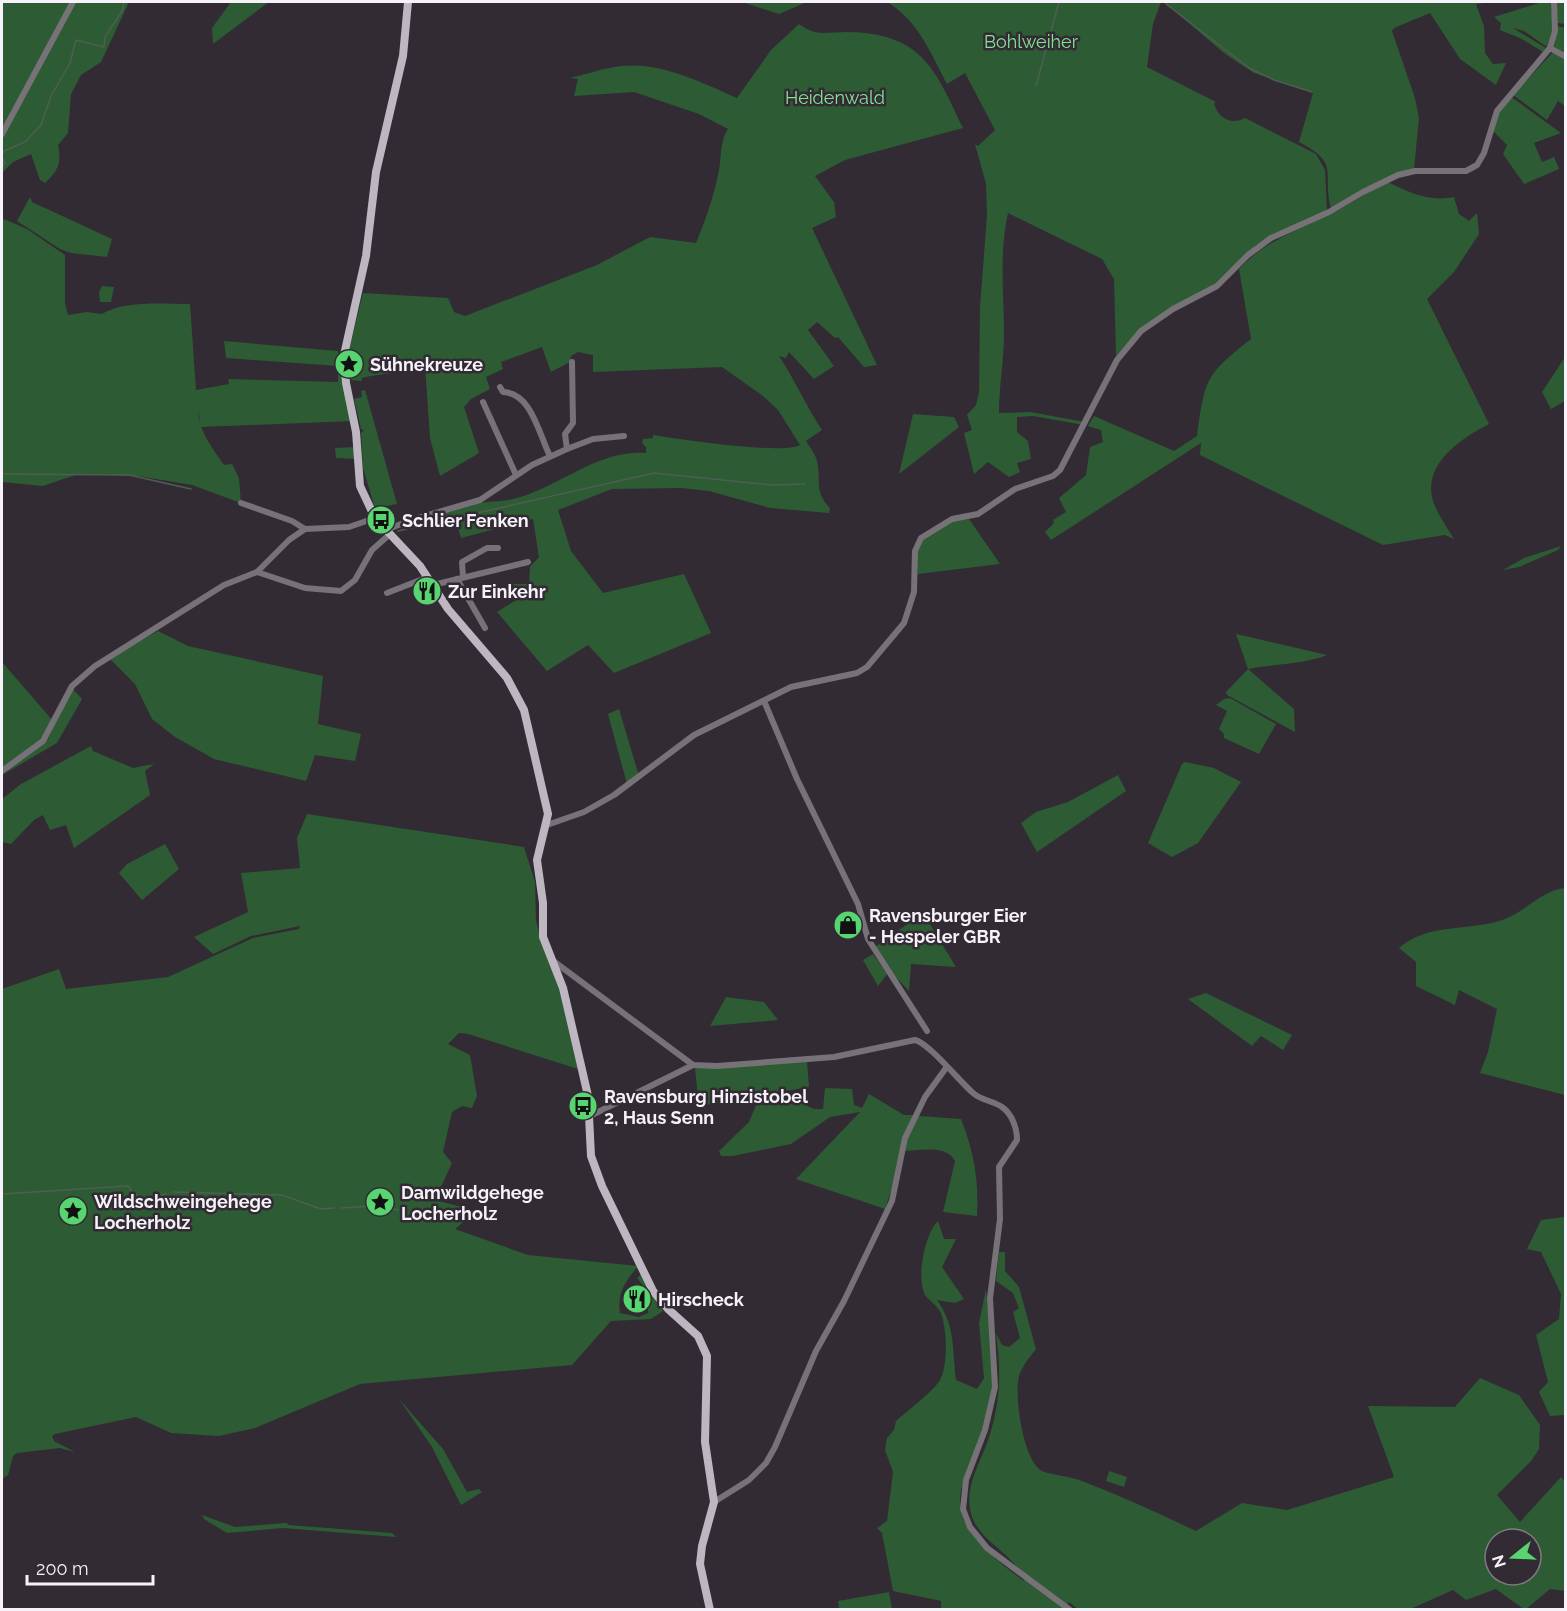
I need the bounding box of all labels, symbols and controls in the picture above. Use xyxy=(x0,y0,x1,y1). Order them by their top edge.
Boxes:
park label: Bohlweiher xyxy=(984,31,1079,52)
park label: Heidenwald xyxy=(785,87,885,108)
place icon: Sühnekreuze xyxy=(333,348,365,380)
place label: Sühnekreuze xyxy=(370,354,483,375)
bus stop icon: Schlier Fenken xyxy=(365,504,397,536)
place label: Schlier Fenken xyxy=(402,510,529,531)
restaurant icon: Zur Einkehr xyxy=(411,575,443,607)
place label: Zur Einkehr xyxy=(448,581,546,602)
place label: Ravensburger Eier - Hespeler GBR xyxy=(869,905,1027,947)
shop icon: Ravensburger Eier - Hespeler GBR xyxy=(832,909,864,941)
place label: Ravensburg Hinzistobel 2, Haus Senn xyxy=(604,1086,808,1128)
bus stop icon: Ravensburg Hinzistobel 2, Haus Senn xyxy=(567,1090,599,1122)
place label: Damwildgehege Locherholz xyxy=(401,1182,544,1224)
place icon: Damwildgehege Locherholz xyxy=(364,1186,396,1218)
place label: Wildschweingehege Locherholz xyxy=(94,1191,272,1233)
place icon: Wildschweingehege Locherholz xyxy=(57,1195,89,1227)
restaurant icon: Hirscheck xyxy=(621,1283,653,1315)
place label: Hirscheck xyxy=(658,1289,745,1310)
north arrow xyxy=(1483,1527,1543,1587)
scale bar xyxy=(27,1548,153,1586)
text: N xyxy=(1488,1553,1510,1570)
text: 200 m xyxy=(36,1558,89,1579)

